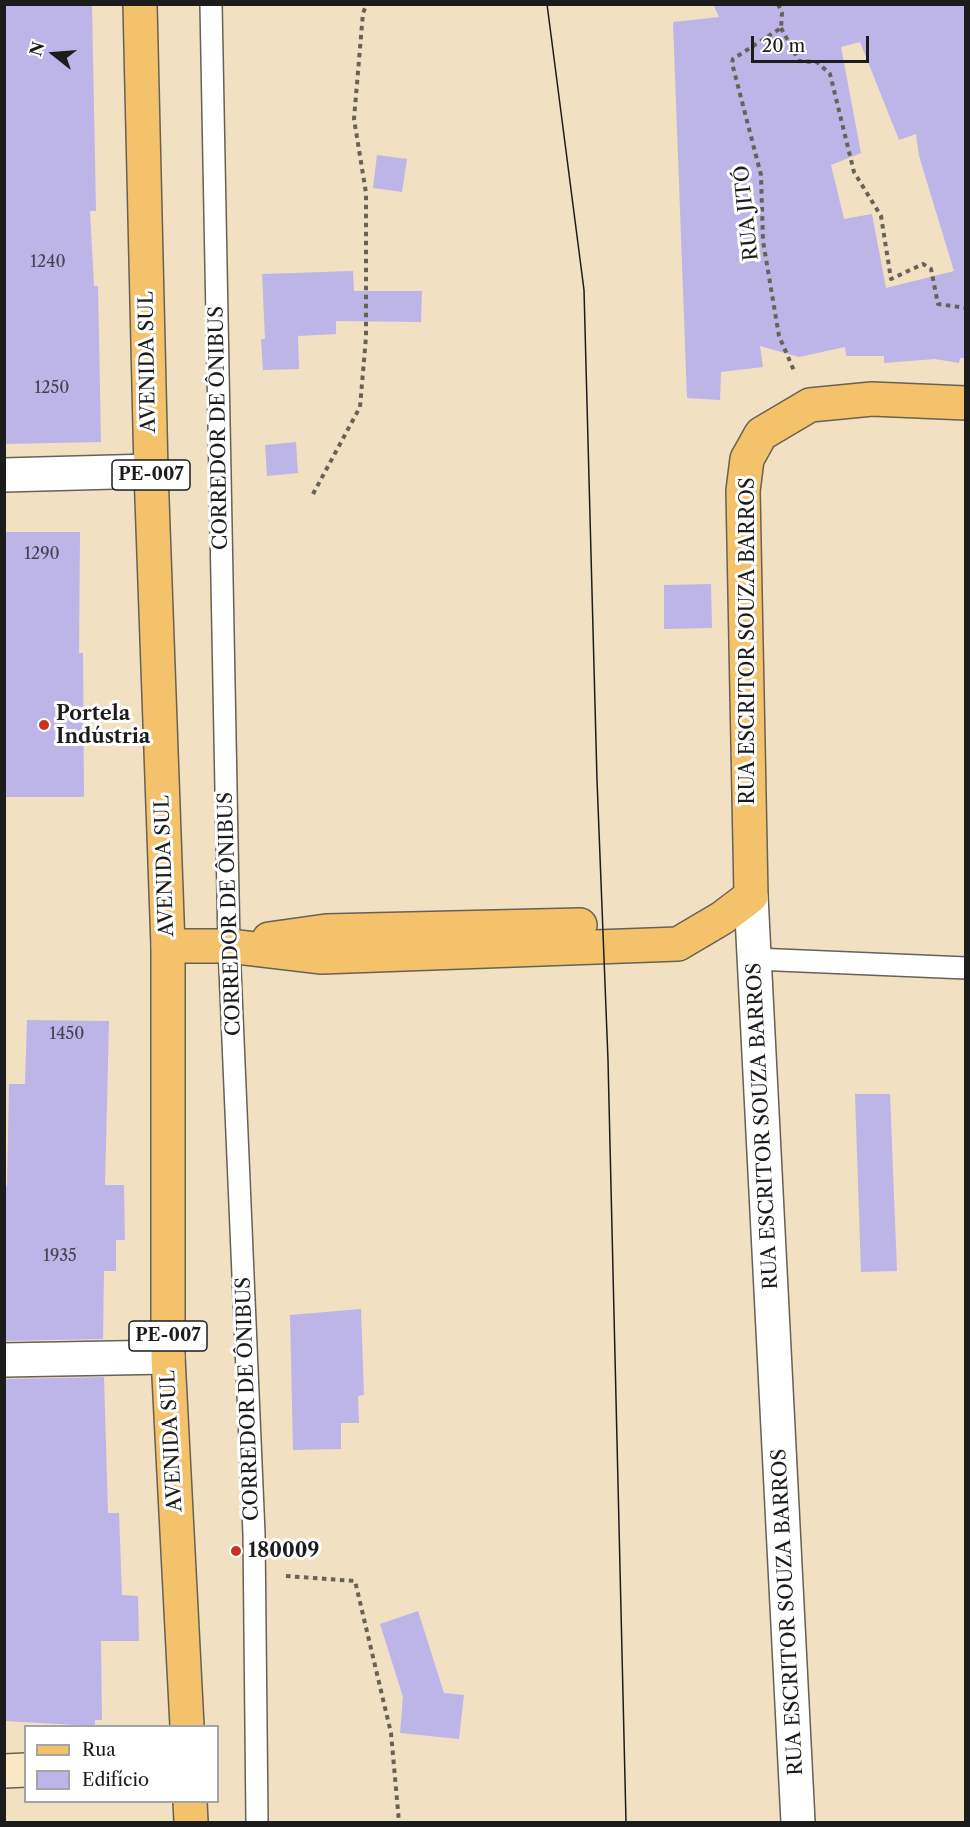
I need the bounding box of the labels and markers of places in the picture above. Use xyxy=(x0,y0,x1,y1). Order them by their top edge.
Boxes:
place label: Portela Indústria xyxy=(56,702,150,749)
marker: Portela Indústria xyxy=(37,718,51,732)
place label: 180009 xyxy=(248,1539,319,1563)
marker: 180009 xyxy=(229,1544,243,1558)

